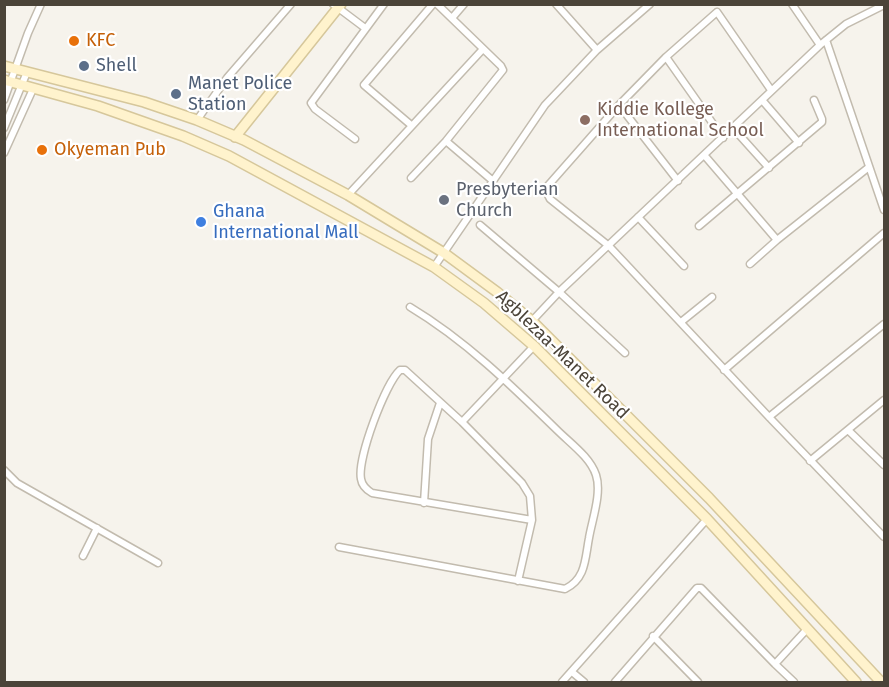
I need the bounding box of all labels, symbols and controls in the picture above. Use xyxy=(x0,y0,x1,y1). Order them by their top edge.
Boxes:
place label: KFC xyxy=(86,30,115,52)
marker: KFC xyxy=(67,34,81,48)
place label: Shell xyxy=(96,55,137,77)
marker: Shell xyxy=(77,59,91,73)
place label: Manet Police Station xyxy=(188,73,292,116)
marker: Manet Police Station xyxy=(169,87,183,101)
place label: Kiddie Kollege International School xyxy=(597,99,764,142)
marker: Kiddie Kollege International School xyxy=(578,113,592,127)
place label: Okyeman Pub xyxy=(54,139,166,161)
marker: Okyeman Pub xyxy=(35,143,49,157)
place label: Presbyterian Church xyxy=(456,179,559,222)
marker: Presbyterian Church xyxy=(437,193,451,207)
place label: Ghana International Mall xyxy=(213,201,359,244)
marker: Ghana International Mall xyxy=(194,215,208,229)
street label: Agblezaa-Manet Road xyxy=(491,286,633,424)

